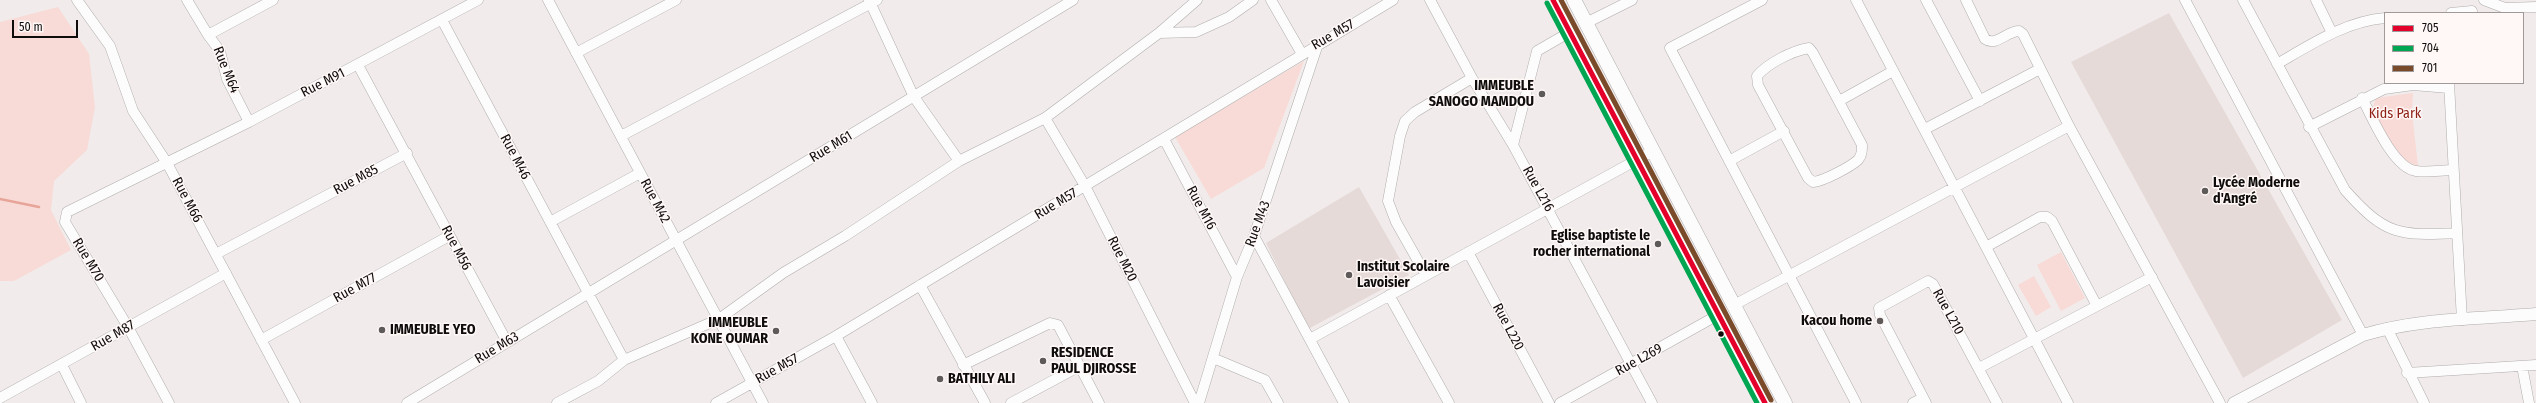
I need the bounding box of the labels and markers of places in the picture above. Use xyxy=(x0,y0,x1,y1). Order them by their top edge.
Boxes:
place label: IMMEUBLE SANOGO MAMDOU xyxy=(1429,78,1534,110)
marker: IMMEUBLE SANOGO MAMDOU xyxy=(1537,89,1547,99)
place label: Lycée Moderne d'Angré xyxy=(2213,175,2300,208)
marker: Lycée Moderne d'Angré xyxy=(2200,186,2210,196)
place label: Eglise baptiste le rocher international xyxy=(1533,228,1650,260)
marker: Eglise baptiste le rocher international xyxy=(1653,239,1663,249)
place label: Institut Scolaire Lavoisier xyxy=(1357,259,1450,292)
marker: Institut Scolaire Lavoisier xyxy=(1344,270,1354,280)
place label: Kacou home xyxy=(1801,313,1872,329)
place label: IMMEUBLE KONE OUMAR xyxy=(691,315,768,348)
marker: Kacou home xyxy=(1875,316,1885,326)
place label: IMMEUBLE YEO xyxy=(390,322,476,338)
marker: IMMEUBLE YEO xyxy=(377,325,387,335)
marker: IMMEUBLE KONE OUMAR xyxy=(771,326,781,336)
unlabelled marker xyxy=(1716,329,1726,339)
place label: RESIDENCE PAUL DJIROSSE xyxy=(1051,345,1136,378)
marker: RESIDENCE PAUL DJIROSSE xyxy=(1038,356,1048,366)
place label: BATHILY ALI xyxy=(948,371,1015,387)
marker: BATHILY ALI xyxy=(935,374,945,384)

